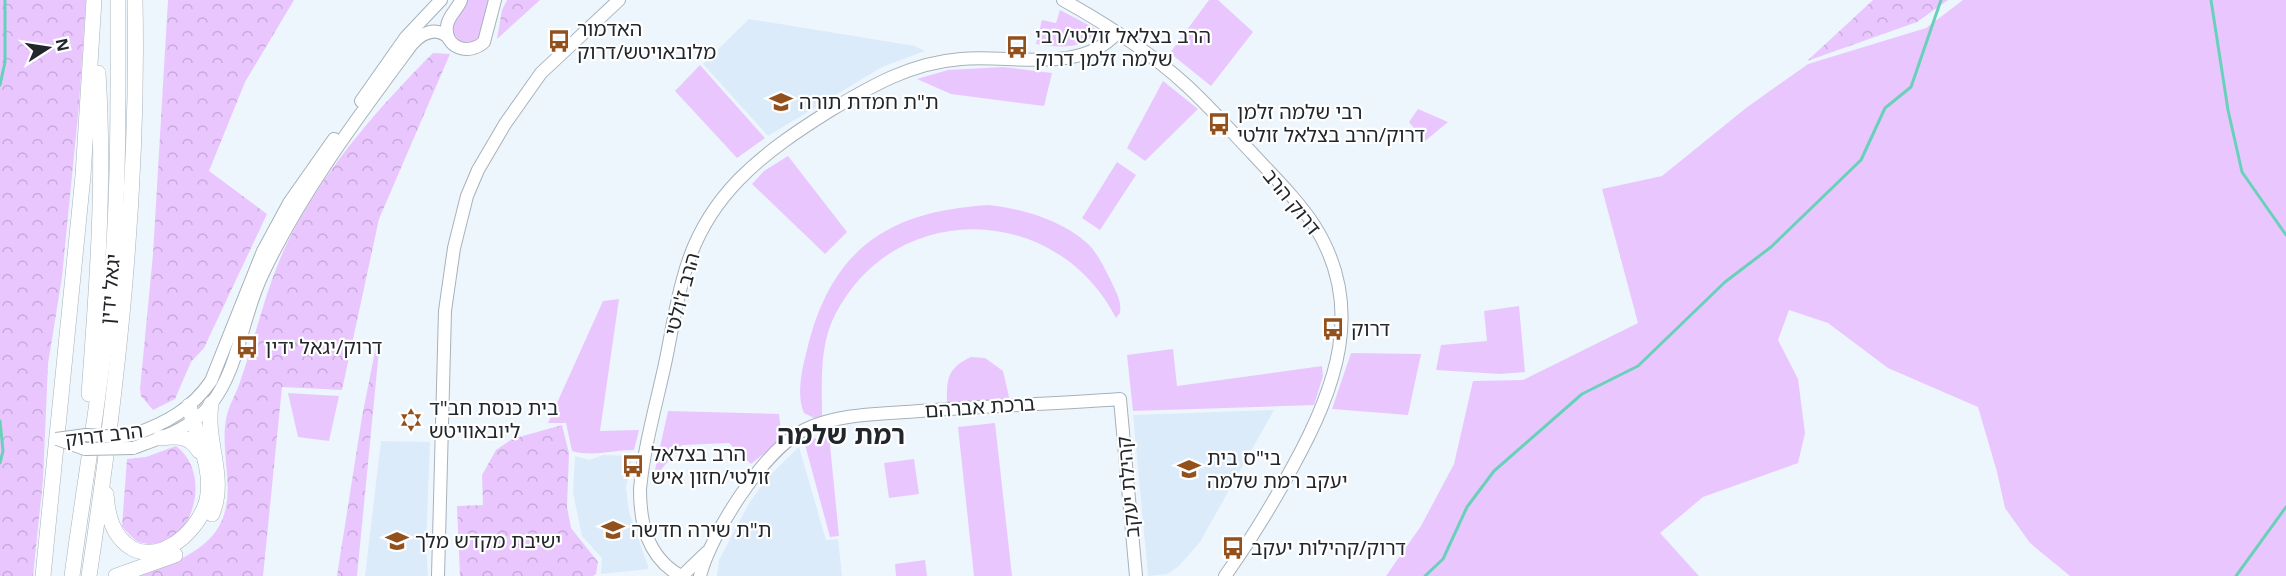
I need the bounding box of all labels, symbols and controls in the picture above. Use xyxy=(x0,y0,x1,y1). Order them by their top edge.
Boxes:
place label: האדמור מלובאויטש/דרוק xyxy=(577,15,716,65)
north arrow xyxy=(18,18,78,78)
place label: הרב בצלאל זולטי/רבי שלמה זלמן דרוק xyxy=(1035,22,1211,72)
bus stop icon: האדמור מלובאויטש/דרוק xyxy=(546,28,572,54)
bus stop icon: הרב בצלאל זולטי/רבי שלמה זלמן דרוק xyxy=(1004,34,1030,60)
text: N xyxy=(51,36,75,53)
place label: ת"ת חמדת תורה xyxy=(799,88,939,115)
school or university icon: ת"ת חמדת תורה xyxy=(768,89,794,115)
place label: רבי שלמה זלמן דרוק/הרב בצלאל זולטי xyxy=(1237,98,1425,148)
bus stop icon: רבי שלמה זלמן דרוק/הרב בצלאל זולטי xyxy=(1206,111,1232,137)
street label: דרוק הרב xyxy=(1257,163,1328,241)
street label: הרב ז'ולטי xyxy=(658,249,706,338)
street label: יגאל ידין xyxy=(93,252,126,325)
place label: דרוק xyxy=(1351,315,1390,342)
bus stop icon: דרוק xyxy=(1320,316,1346,342)
place label: דרוק/יגאל ידין xyxy=(265,333,383,360)
bus stop icon: דרוק/יגאל ידין xyxy=(234,334,260,360)
street label: ברכת אברהם xyxy=(924,389,1036,424)
place label: בית כנסת חב"ד ליובאוויטש xyxy=(429,394,558,444)
synagogue icon: בית כנסת חב"ד ליובאוויטש xyxy=(398,407,424,433)
street label: הרב דרוק xyxy=(63,416,144,453)
district label: רמת שלמה xyxy=(777,416,905,452)
street label: קהילת יעקב xyxy=(1110,435,1145,539)
place label: הרב בצלאל זולטי/חזון איש xyxy=(651,440,770,490)
place label: בי"ס בית יעקב רמת שלמה xyxy=(1207,444,1348,494)
bus stop icon: הרב בצלאל זולטי/חזון איש xyxy=(620,453,646,479)
school or university icon: בי"ס בית יעקב רמת שלמה xyxy=(1176,456,1202,482)
place label: ת"ת שירה חדשה xyxy=(631,516,771,543)
school or university icon: ת"ת שירה חדשה xyxy=(600,517,626,543)
place label: ישיבת מקדש מלך xyxy=(415,527,561,554)
school or university icon: ישיבת מקדש מלך xyxy=(384,528,410,554)
place label: דרוק/קהילות יעקב xyxy=(1251,534,1406,561)
bus stop icon: דרוק/קהילות יעקב xyxy=(1220,535,1246,561)

